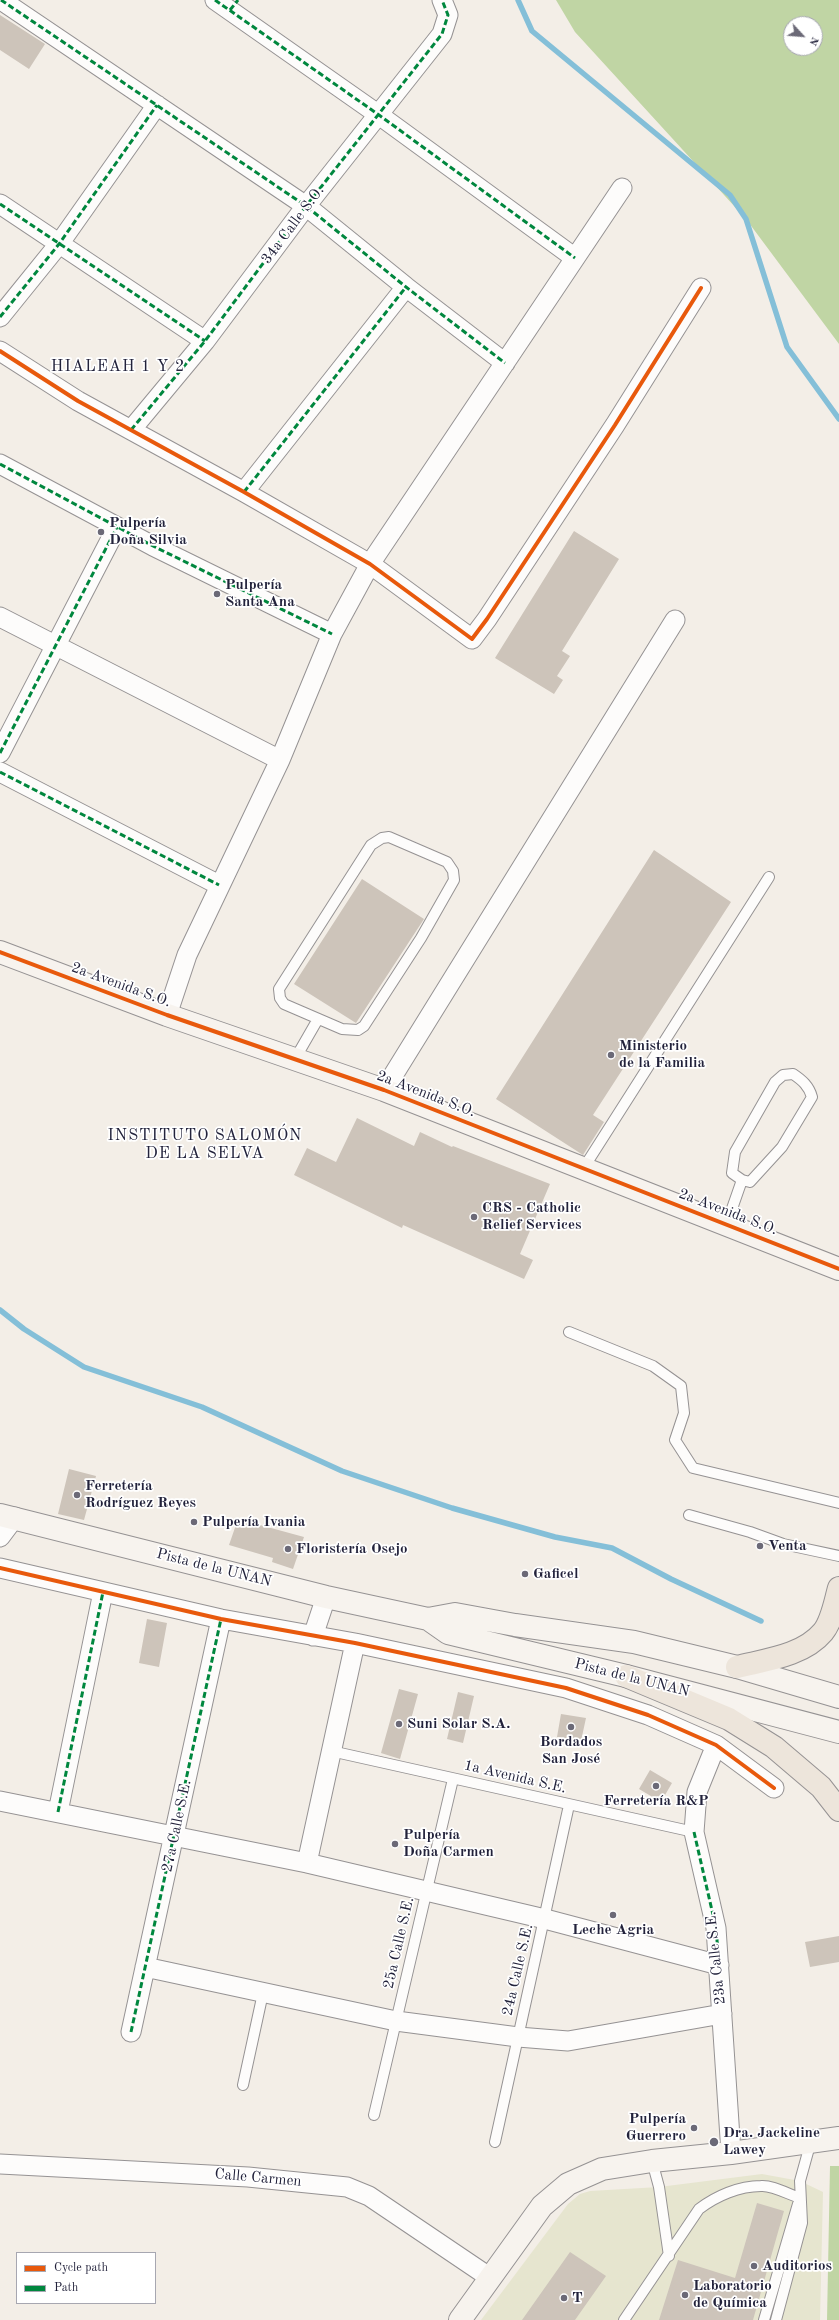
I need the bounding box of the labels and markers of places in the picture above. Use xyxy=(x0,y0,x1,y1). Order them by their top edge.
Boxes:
place label: Pulpería Doña Silvia xyxy=(109,514,187,549)
marker: Pulpería Doña Silvia xyxy=(96,527,106,537)
place label: Pulpería Santa Ana xyxy=(225,576,295,611)
marker: Pulpería Santa Ana xyxy=(212,589,222,599)
place label: Ministerio de la Familia xyxy=(619,1037,705,1072)
marker: Ministerio de la Familia xyxy=(606,1050,616,1060)
place label: CRS - Catholic Relief Services xyxy=(482,1199,581,1234)
marker: CRS - Catholic Relief Services xyxy=(469,1212,479,1222)
place label: Ferretería Rodríguez Reyes xyxy=(85,1477,196,1512)
marker: Ferretería Rodríguez Reyes xyxy=(72,1490,82,1500)
place label: Pulpería Ivania xyxy=(202,1513,305,1531)
marker: Pulpería Ivania xyxy=(189,1517,199,1527)
place label: Venta xyxy=(768,1537,807,1555)
place label: Floristería Osejo xyxy=(296,1540,408,1558)
marker: Venta xyxy=(755,1541,765,1551)
marker: Floristería Osejo xyxy=(283,1544,293,1554)
place label: Gaficel xyxy=(533,1565,579,1583)
marker: Gaficel xyxy=(520,1569,530,1579)
place label: Suni Solar S.A. xyxy=(407,1715,510,1733)
marker: Suni Solar S.A. xyxy=(394,1719,404,1729)
marker: Bordados San José xyxy=(566,1722,576,1732)
place label: Bordados San José xyxy=(540,1733,602,1768)
marker: Ferretería R&P xyxy=(651,1781,661,1791)
place label: Ferretería R&P xyxy=(603,1792,709,1810)
place label: Pulpería Doña Carmen xyxy=(403,1826,494,1861)
marker: Pulpería Doña Carmen xyxy=(390,1839,400,1849)
marker: Leche Agria xyxy=(608,1910,618,1920)
place label: Leche Agria xyxy=(572,1921,654,1939)
place label: Pulpería Guerrero xyxy=(626,2110,686,2145)
marker: Pulpería Guerrero xyxy=(689,2123,699,2133)
place label: Dra. Jackeline Lawey xyxy=(723,2124,820,2159)
marker: Dra. Jackeline Lawey xyxy=(708,2136,720,2148)
place label: Auditorios xyxy=(762,2257,832,2275)
marker: Auditorios xyxy=(749,2261,759,2271)
place label: Laboratorio de Química xyxy=(693,2277,772,2312)
place label: T xyxy=(572,2289,583,2307)
marker: Laboratorio de Química xyxy=(680,2290,690,2300)
marker: T xyxy=(559,2293,569,2303)

